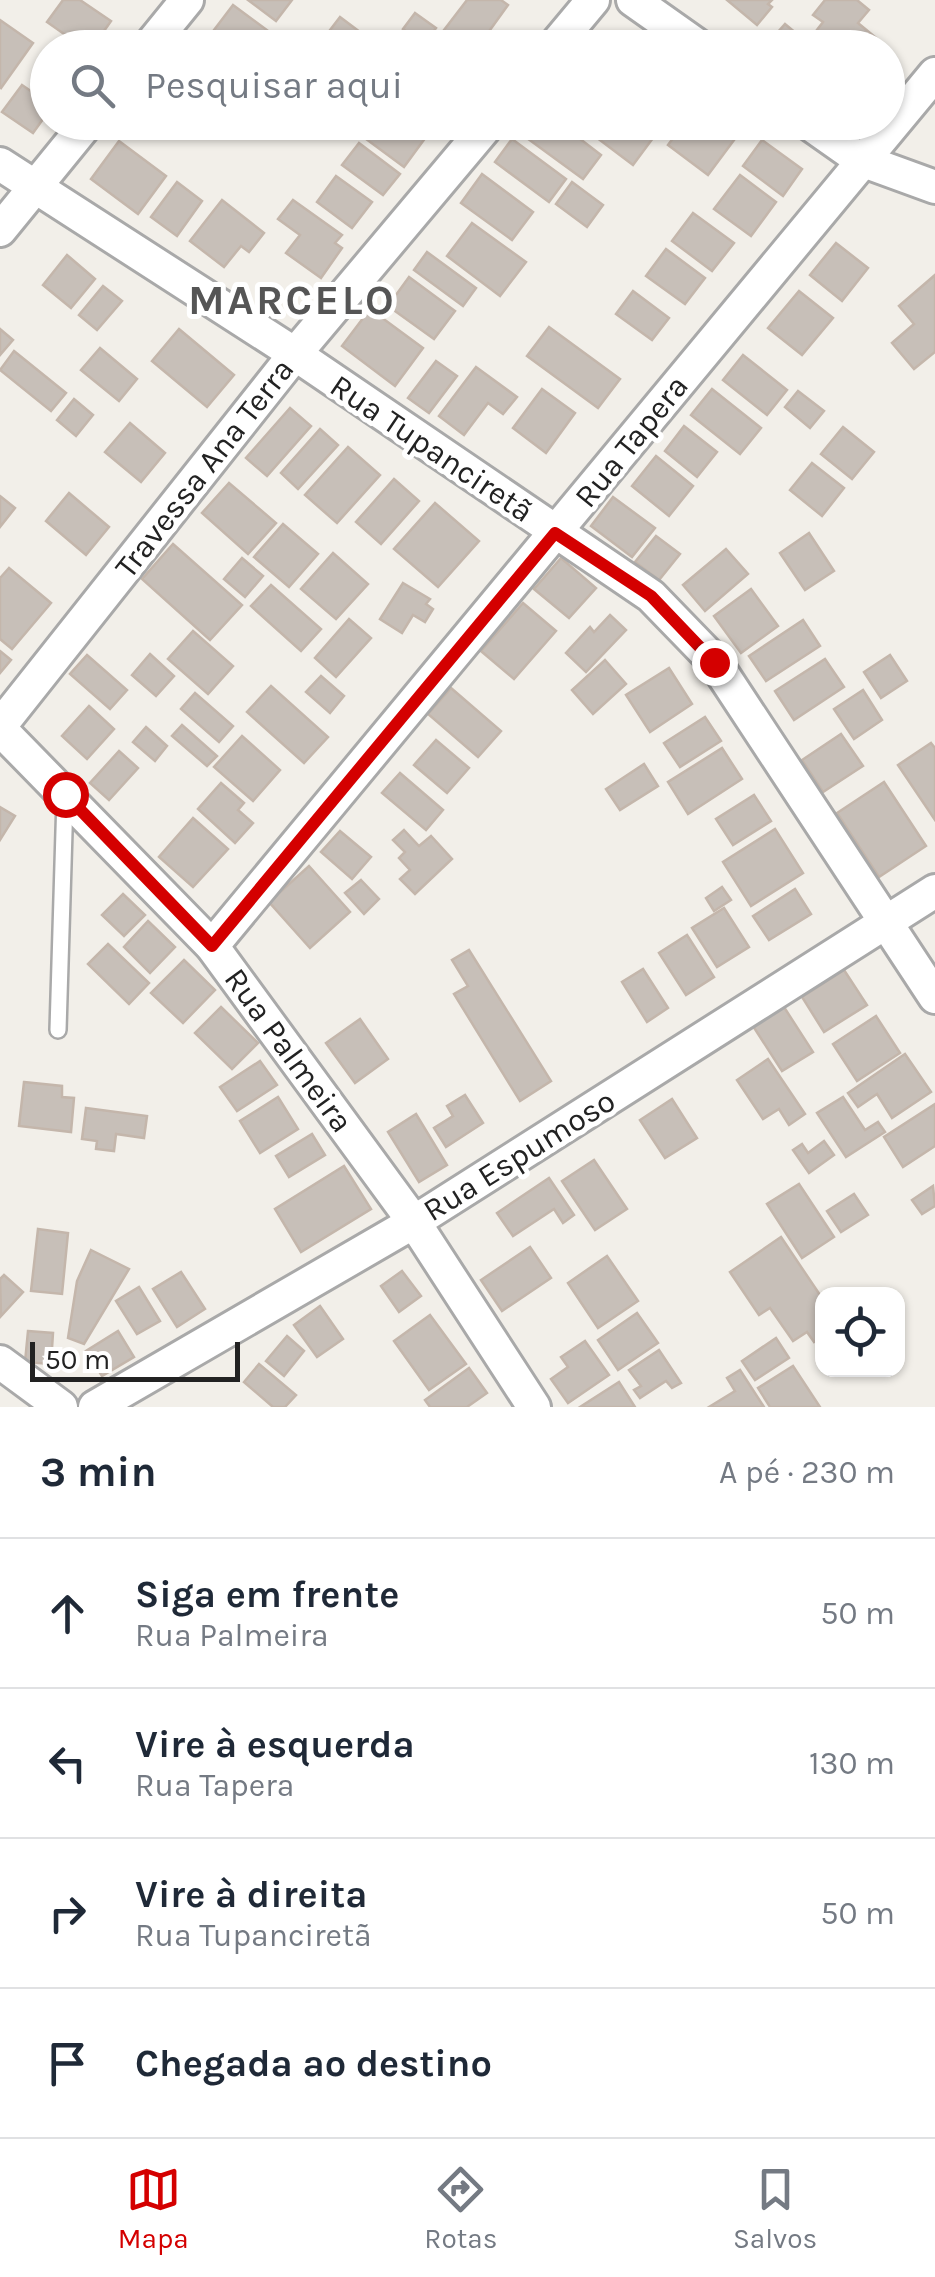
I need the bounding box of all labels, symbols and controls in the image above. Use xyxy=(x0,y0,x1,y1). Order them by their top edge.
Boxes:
search box xyxy=(30,30,905,140)
icon: search xyxy=(65,58,120,113)
text: Pesquisar aqui xyxy=(145,63,403,108)
district label: MARCELO xyxy=(188,275,396,325)
street label: Travessa Ana Terra xyxy=(107,351,301,585)
street label: Rua Tupanciretã xyxy=(323,367,540,530)
street label: Rua Tapera xyxy=(567,368,696,515)
route end xyxy=(692,640,738,686)
route start xyxy=(43,772,89,818)
street label: Rua Palmeira xyxy=(217,961,360,1139)
street label: Rua Espumoso xyxy=(417,1082,622,1229)
map controls xyxy=(815,1287,905,1377)
button: locate xyxy=(815,1287,905,1377)
scale bar xyxy=(30,1337,240,1382)
text: 50 m xyxy=(45,1343,110,1376)
text: 3 min xyxy=(40,1447,157,1497)
text: A pé · 230 m xyxy=(719,1454,895,1491)
text: Siga em frente xyxy=(135,1572,399,1617)
icon: ahead xyxy=(40,1586,95,1641)
text: 50 m xyxy=(820,1595,895,1632)
text: Rua Palmeira xyxy=(135,1617,329,1654)
text: Vire à esquerda xyxy=(135,1722,415,1767)
icon: left xyxy=(40,1736,95,1791)
text: 130 m xyxy=(809,1745,895,1782)
text: Rua Tapera xyxy=(135,1767,294,1804)
text: Vire à direita xyxy=(135,1872,367,1917)
icon: right xyxy=(40,1886,95,1941)
text: 50 m xyxy=(820,1895,895,1932)
text: Rua Tupanciretã xyxy=(135,1917,372,1954)
icon: arrive xyxy=(40,2036,95,2091)
text: Chegada ao destino xyxy=(135,2041,492,2086)
tab: Mapa xyxy=(118,2162,189,2255)
tab: Rotas xyxy=(424,2162,497,2255)
tab: Salvos xyxy=(733,2162,817,2255)

